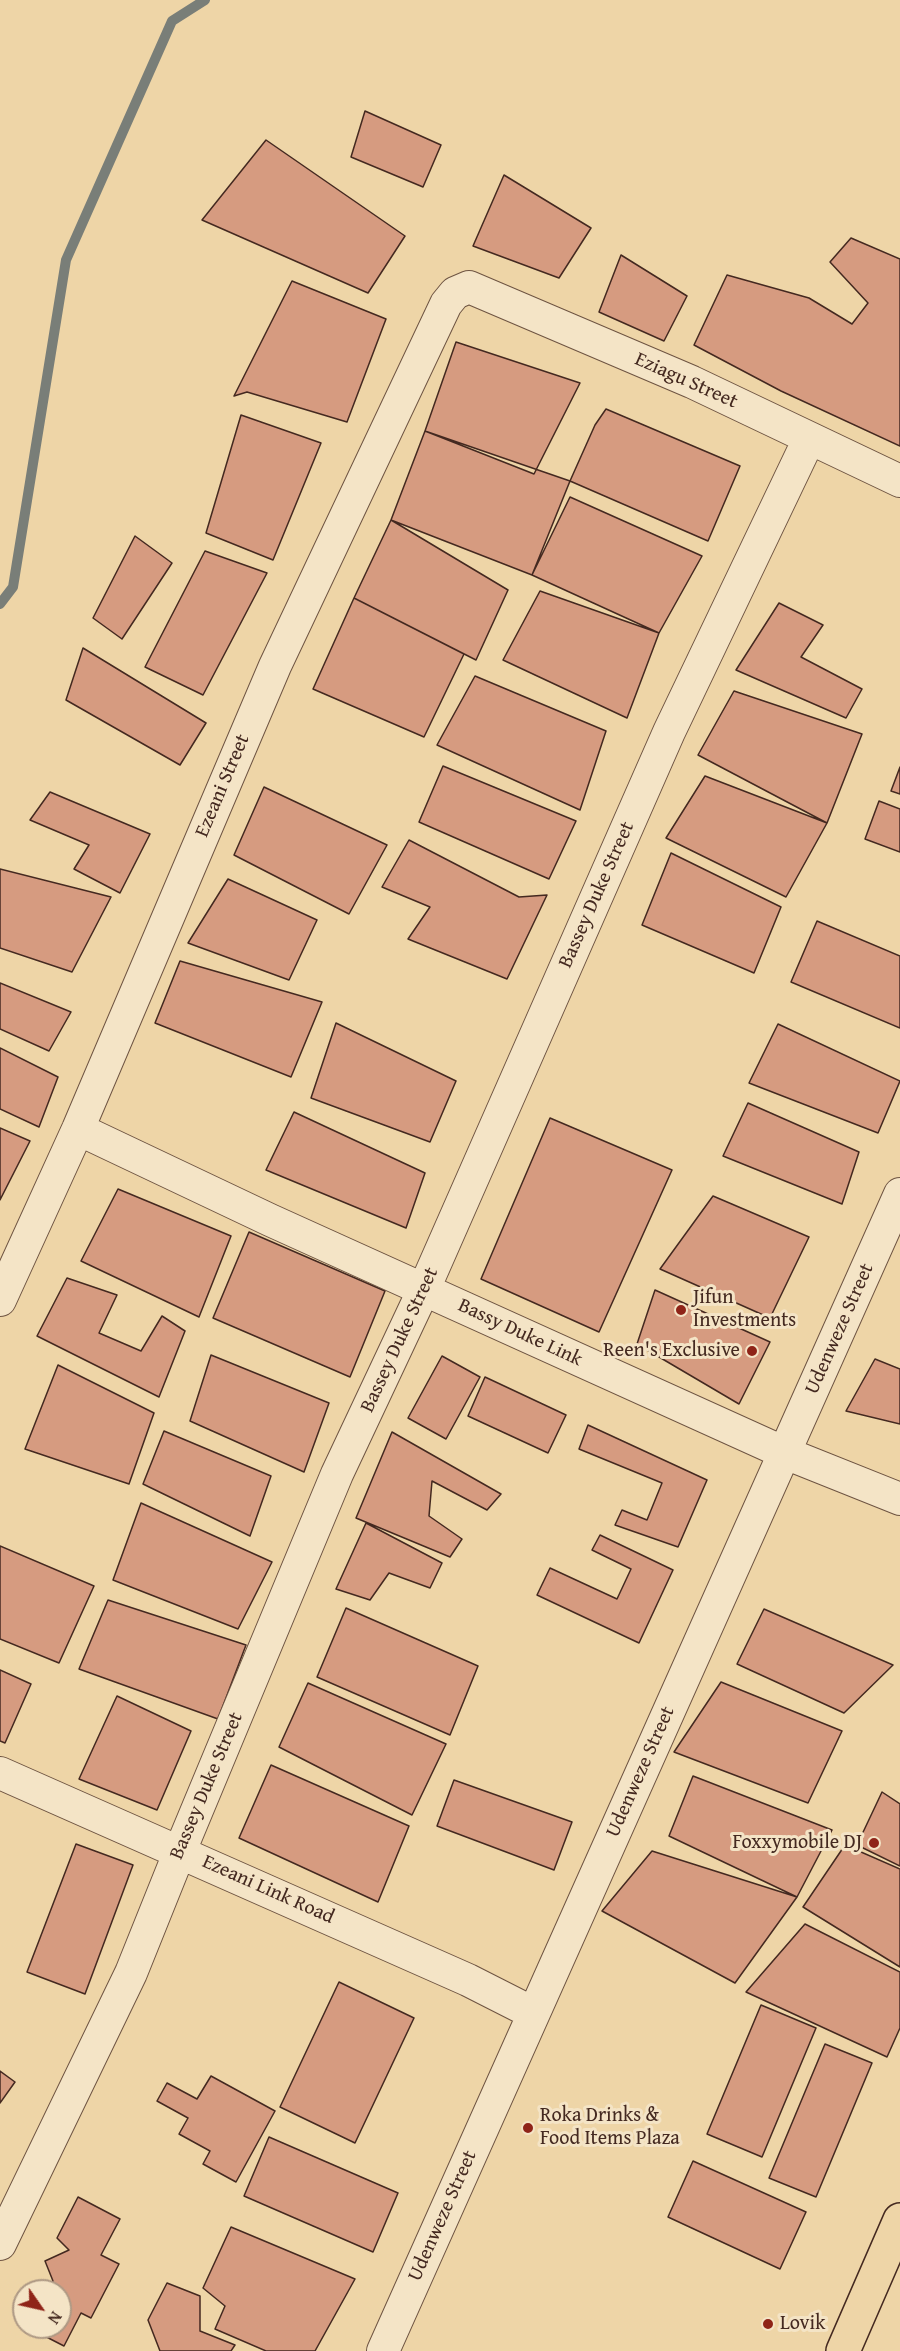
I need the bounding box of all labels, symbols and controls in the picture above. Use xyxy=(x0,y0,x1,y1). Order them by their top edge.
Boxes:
street label: Eziagu Street xyxy=(631,348,741,414)
street label: Ezeani Street xyxy=(191,731,255,841)
street label: Bassey Duke Street xyxy=(554,818,640,972)
street label: Udenweze Street xyxy=(800,1260,880,1398)
street label: Bassey Duke Street xyxy=(356,1264,444,1416)
place label: Jifun Investments xyxy=(693,1286,796,1333)
street label: Bassy Duke Link xyxy=(454,1294,586,1372)
marker: Jifun Investments xyxy=(674,1303,688,1317)
place label: Reen's Exclusive xyxy=(603,1339,740,1363)
marker: Reen's Exclusive xyxy=(745,1344,759,1358)
street label: Udenweze Street xyxy=(601,1703,681,1841)
street label: Bassey Duke Street xyxy=(165,1709,249,1863)
place label: Foxxymobile DJ xyxy=(733,1831,862,1855)
marker: Foxxymobile DJ xyxy=(867,1836,881,1850)
street label: Ezeani Link Road xyxy=(198,1850,338,1930)
place label: Roka Drinks & Food Items Plaza xyxy=(540,2104,680,2151)
marker: Roka Drinks & Food Items Plaza xyxy=(521,2121,535,2135)
street label: Udenweze Street xyxy=(403,2147,483,2285)
north arrow xyxy=(12,2279,72,2339)
text: N xyxy=(42,2307,68,2329)
place label: Lovik xyxy=(780,2312,825,2336)
marker: Lovik xyxy=(761,2317,775,2331)

